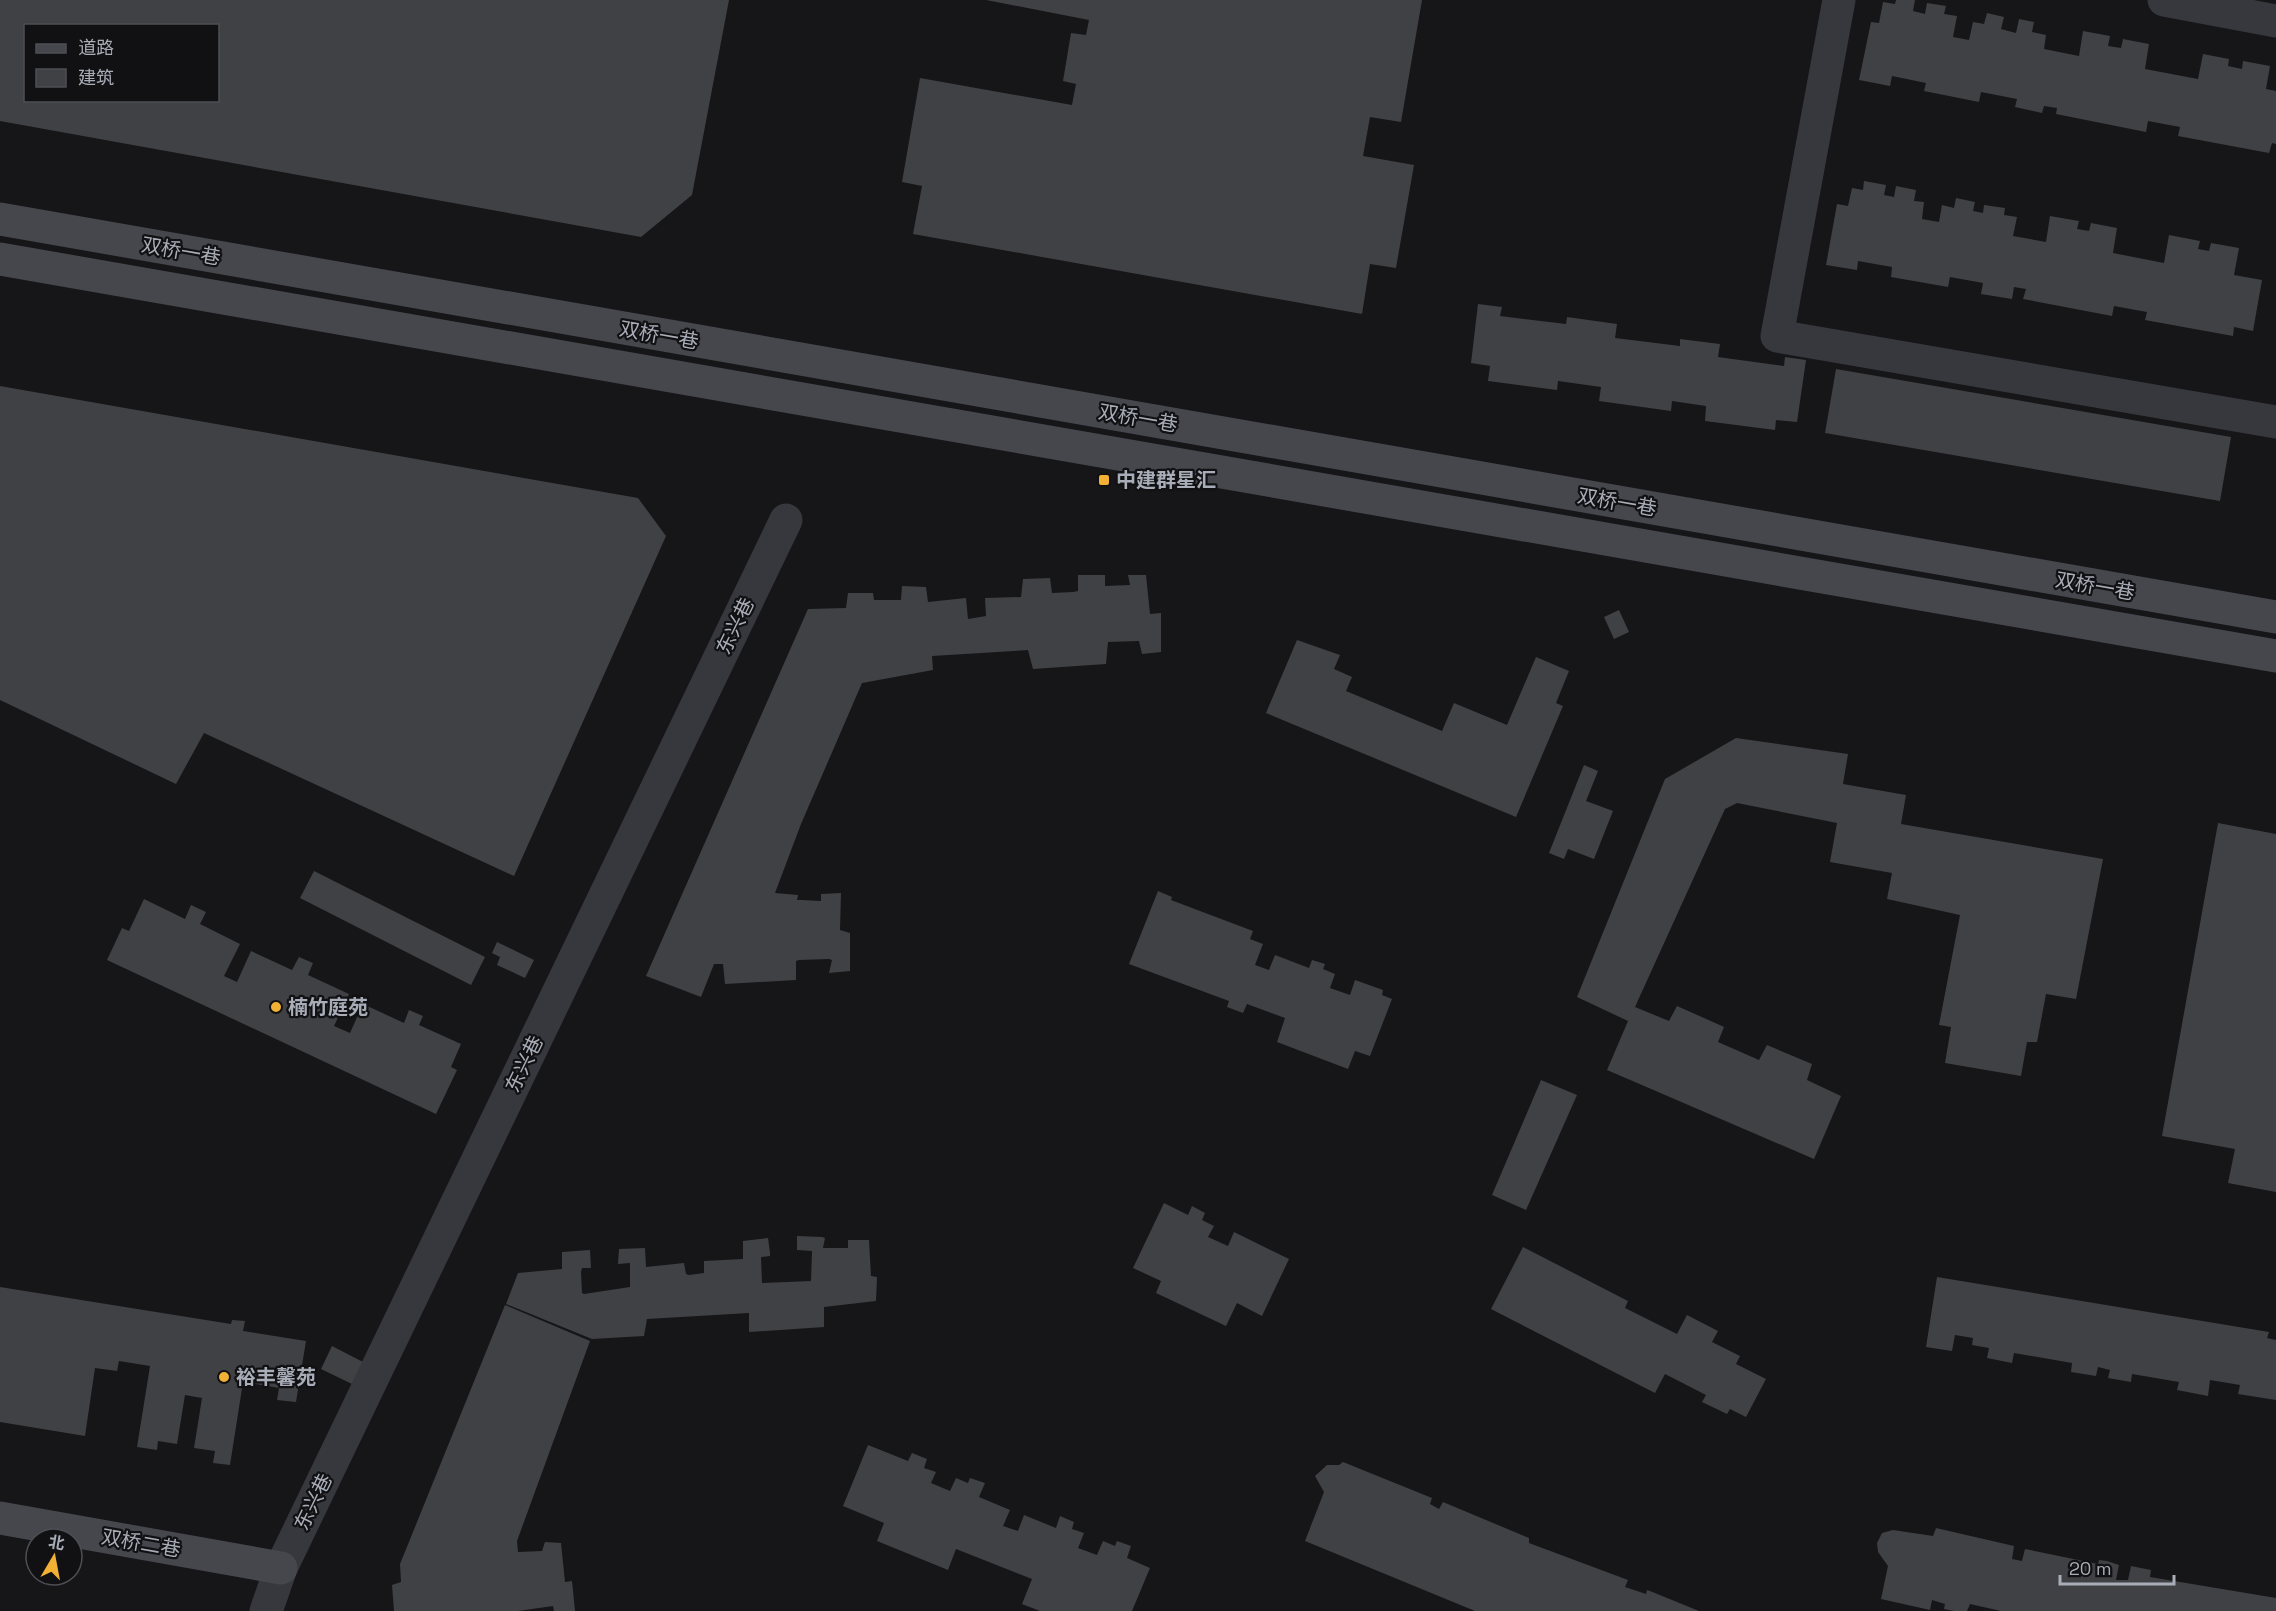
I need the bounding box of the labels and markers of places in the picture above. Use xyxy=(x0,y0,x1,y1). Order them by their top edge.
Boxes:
place label: 中建群星汇 xyxy=(1116,467,1216,493)
marker: 中建群星汇 xyxy=(1097,473,1111,487)
place label: 楠竹庭苑 xyxy=(288,994,368,1020)
marker: 楠竹庭苑 xyxy=(269,1000,283,1014)
place label: 裕丰馨苑 xyxy=(236,1364,316,1390)
marker: 裕丰馨苑 xyxy=(217,1370,231,1384)

